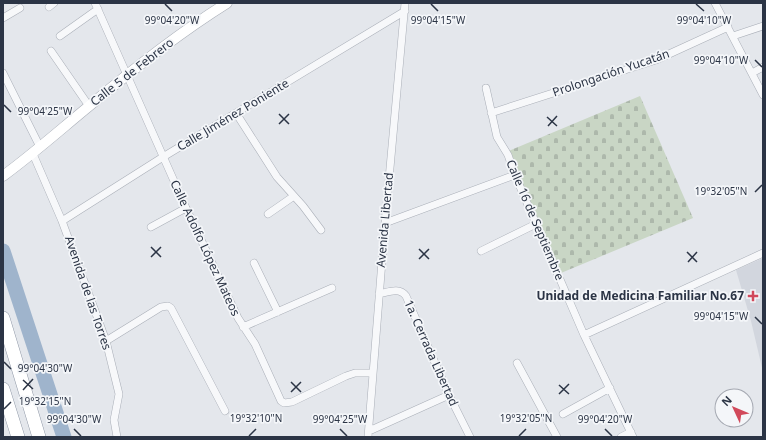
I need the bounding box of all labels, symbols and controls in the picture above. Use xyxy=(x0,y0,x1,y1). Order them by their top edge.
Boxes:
text: 99°04'20"W xyxy=(145,13,200,27)
text: 99°04'15"W xyxy=(411,13,466,27)
text: 99°04'10"W xyxy=(677,13,732,27)
street label: Calle 5 de Febrero xyxy=(86,34,177,110)
street label: Prolongación Yucatán xyxy=(550,45,672,101)
text: 99°04'10"W xyxy=(694,53,749,67)
street label: Calle Jiménez Poniente xyxy=(174,74,292,155)
text: 99°04'25"W xyxy=(18,104,73,118)
street label: Calle 16 de Septiembre xyxy=(502,157,569,283)
street label: Avenida Libertad xyxy=(372,172,397,268)
street label: Calle Adolfo López Mateos xyxy=(166,177,245,319)
text: 19°32'05"N xyxy=(695,184,747,198)
street label: Avenida de las Torres xyxy=(61,234,116,352)
place label: Unidad de Medicina Familiar No.67 xyxy=(536,287,744,304)
marker: Unidad de Medicina Familiar No.67 xyxy=(747,290,759,302)
street label: 1a. Cerrada Libertad xyxy=(400,297,463,409)
text: 99°04'15"W xyxy=(694,309,749,323)
text: 99°04'30"W xyxy=(18,361,73,375)
north arrow xyxy=(714,388,754,428)
text: N xyxy=(718,392,735,409)
text: 19°32'15"N xyxy=(19,394,71,408)
text: 19°32'10"N xyxy=(230,411,282,425)
text: 19°32'05"N xyxy=(500,411,552,425)
text: 99°04'30"W xyxy=(47,412,102,426)
text: 99°04'25"W xyxy=(313,412,368,426)
text: 99°04'20"W xyxy=(578,412,633,426)

